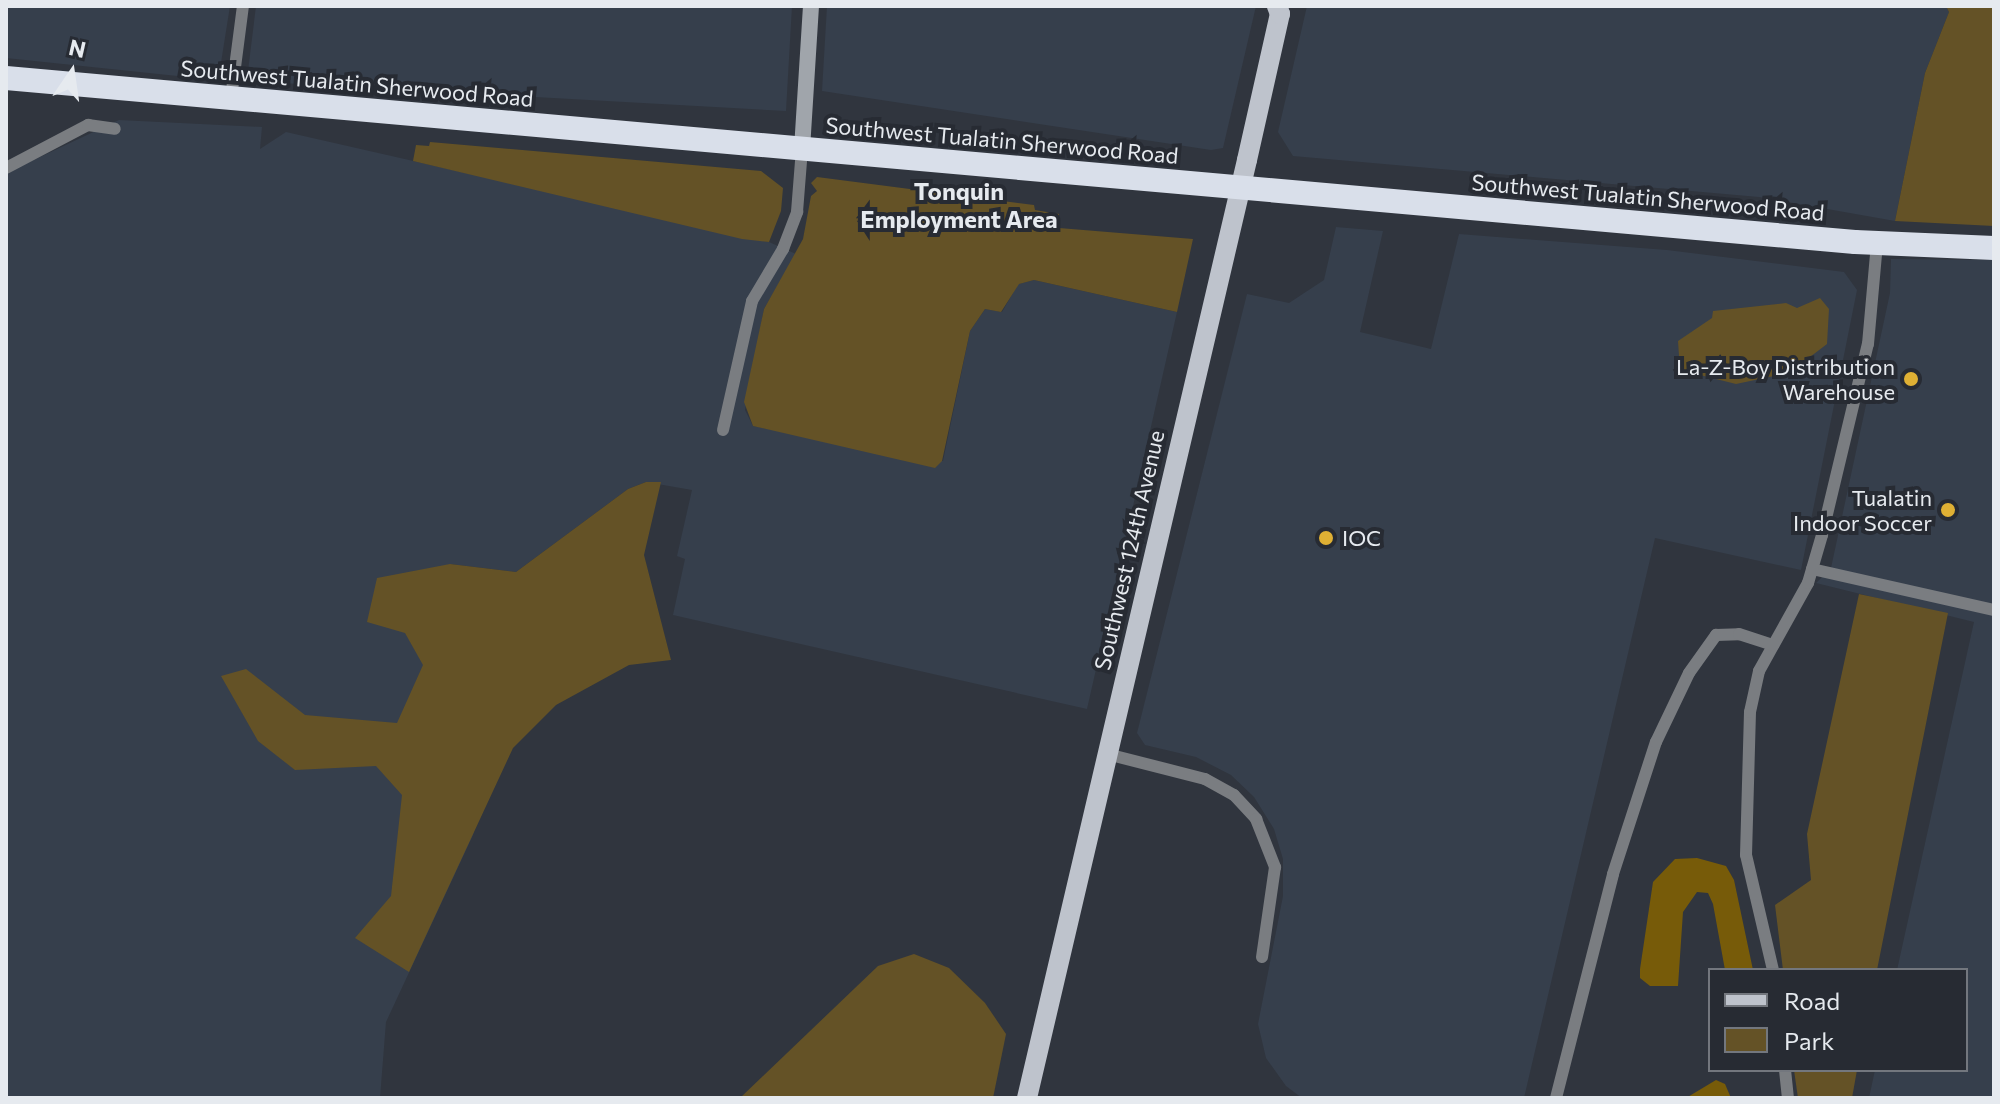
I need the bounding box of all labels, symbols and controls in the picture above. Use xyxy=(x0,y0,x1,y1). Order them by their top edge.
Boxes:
north arrow xyxy=(32,32,112,112)
text: N xyxy=(66,33,89,63)
street label: Southwest Tualatin Sherwood Road xyxy=(179,54,535,112)
street label: Southwest Tualatin Sherwood Road xyxy=(824,111,1180,169)
street label: Southwest Tualatin Sherwood Road xyxy=(1470,168,1826,226)
district label: Tonquin Employment Area xyxy=(860,177,1058,233)
place label: La-Z-Boy Distribution Warehouse xyxy=(1676,353,1895,404)
marker: La-Z-Boy Distribution Warehouse xyxy=(1902,370,1920,388)
street label: Southwest 124th Avenue xyxy=(1089,428,1169,672)
place label: Tualatin Indoor Soccer xyxy=(1793,484,1932,536)
marker: Tualatin Indoor Soccer xyxy=(1939,501,1957,519)
place label: IOC xyxy=(1342,525,1381,551)
marker: IOC xyxy=(1317,529,1335,547)
legend xyxy=(1708,968,1968,1072)
text: Road xyxy=(1784,986,1840,1015)
text: Park xyxy=(1784,1026,1834,1055)

